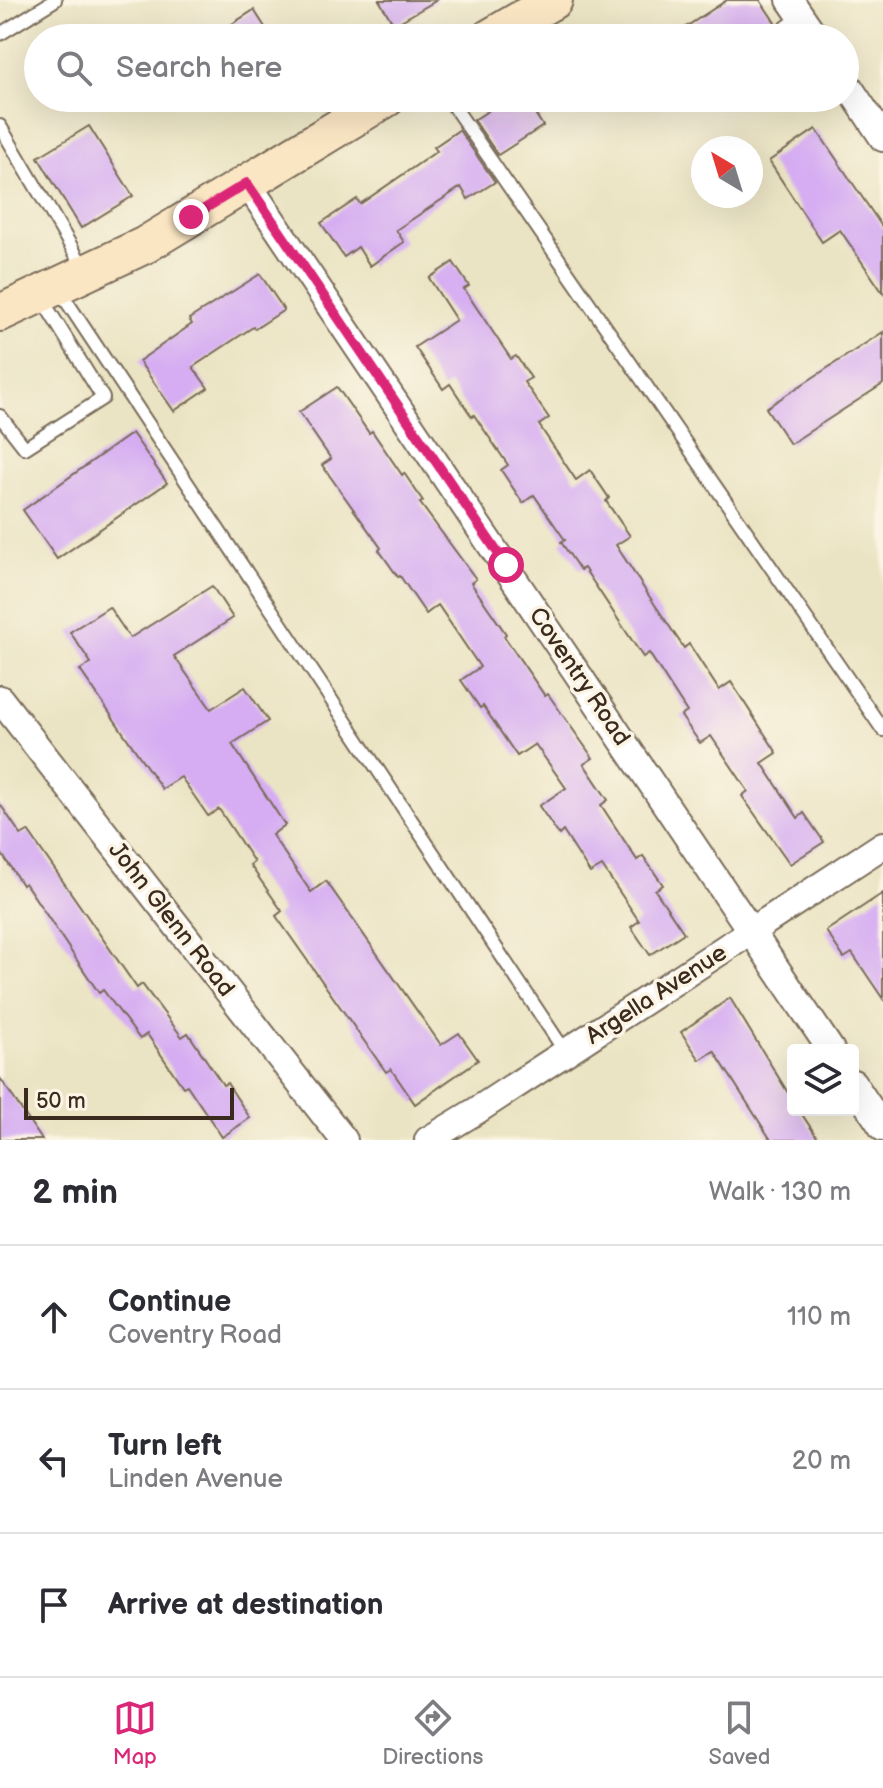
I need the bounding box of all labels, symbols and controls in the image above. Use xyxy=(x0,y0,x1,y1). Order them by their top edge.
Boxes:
search box xyxy=(24,24,859,112)
icon: search xyxy=(52,46,96,90)
text: Search here xyxy=(116,50,282,86)
north arrow xyxy=(691,136,763,208)
route end xyxy=(173,199,209,235)
route start xyxy=(488,547,524,583)
street label: Coventry Road xyxy=(523,602,637,751)
street label: John Glenn Road xyxy=(102,836,241,1002)
street label: Argella Avenue xyxy=(580,938,732,1051)
map controls xyxy=(787,1044,859,1116)
button: layers xyxy=(787,1044,859,1116)
scale bar xyxy=(24,1084,234,1120)
text: 50 m xyxy=(36,1088,86,1115)
text: 2 min xyxy=(32,1172,118,1213)
text: Walk · 130 m xyxy=(709,1177,851,1208)
text: Continue xyxy=(108,1284,231,1320)
icon: ahead xyxy=(32,1295,76,1339)
text: 110 m xyxy=(787,1302,851,1333)
text: Coventry Road xyxy=(108,1320,282,1351)
text: Turn left xyxy=(108,1428,222,1464)
icon: left xyxy=(32,1439,76,1483)
text: 20 m xyxy=(792,1446,851,1477)
text: Linden Avenue xyxy=(108,1464,283,1495)
icon: arrive xyxy=(32,1583,76,1627)
text: Arrive at destination xyxy=(108,1587,384,1623)
tab: Map xyxy=(113,1696,157,1771)
tab: Directions xyxy=(382,1696,483,1771)
tab: Saved xyxy=(709,1696,770,1771)

